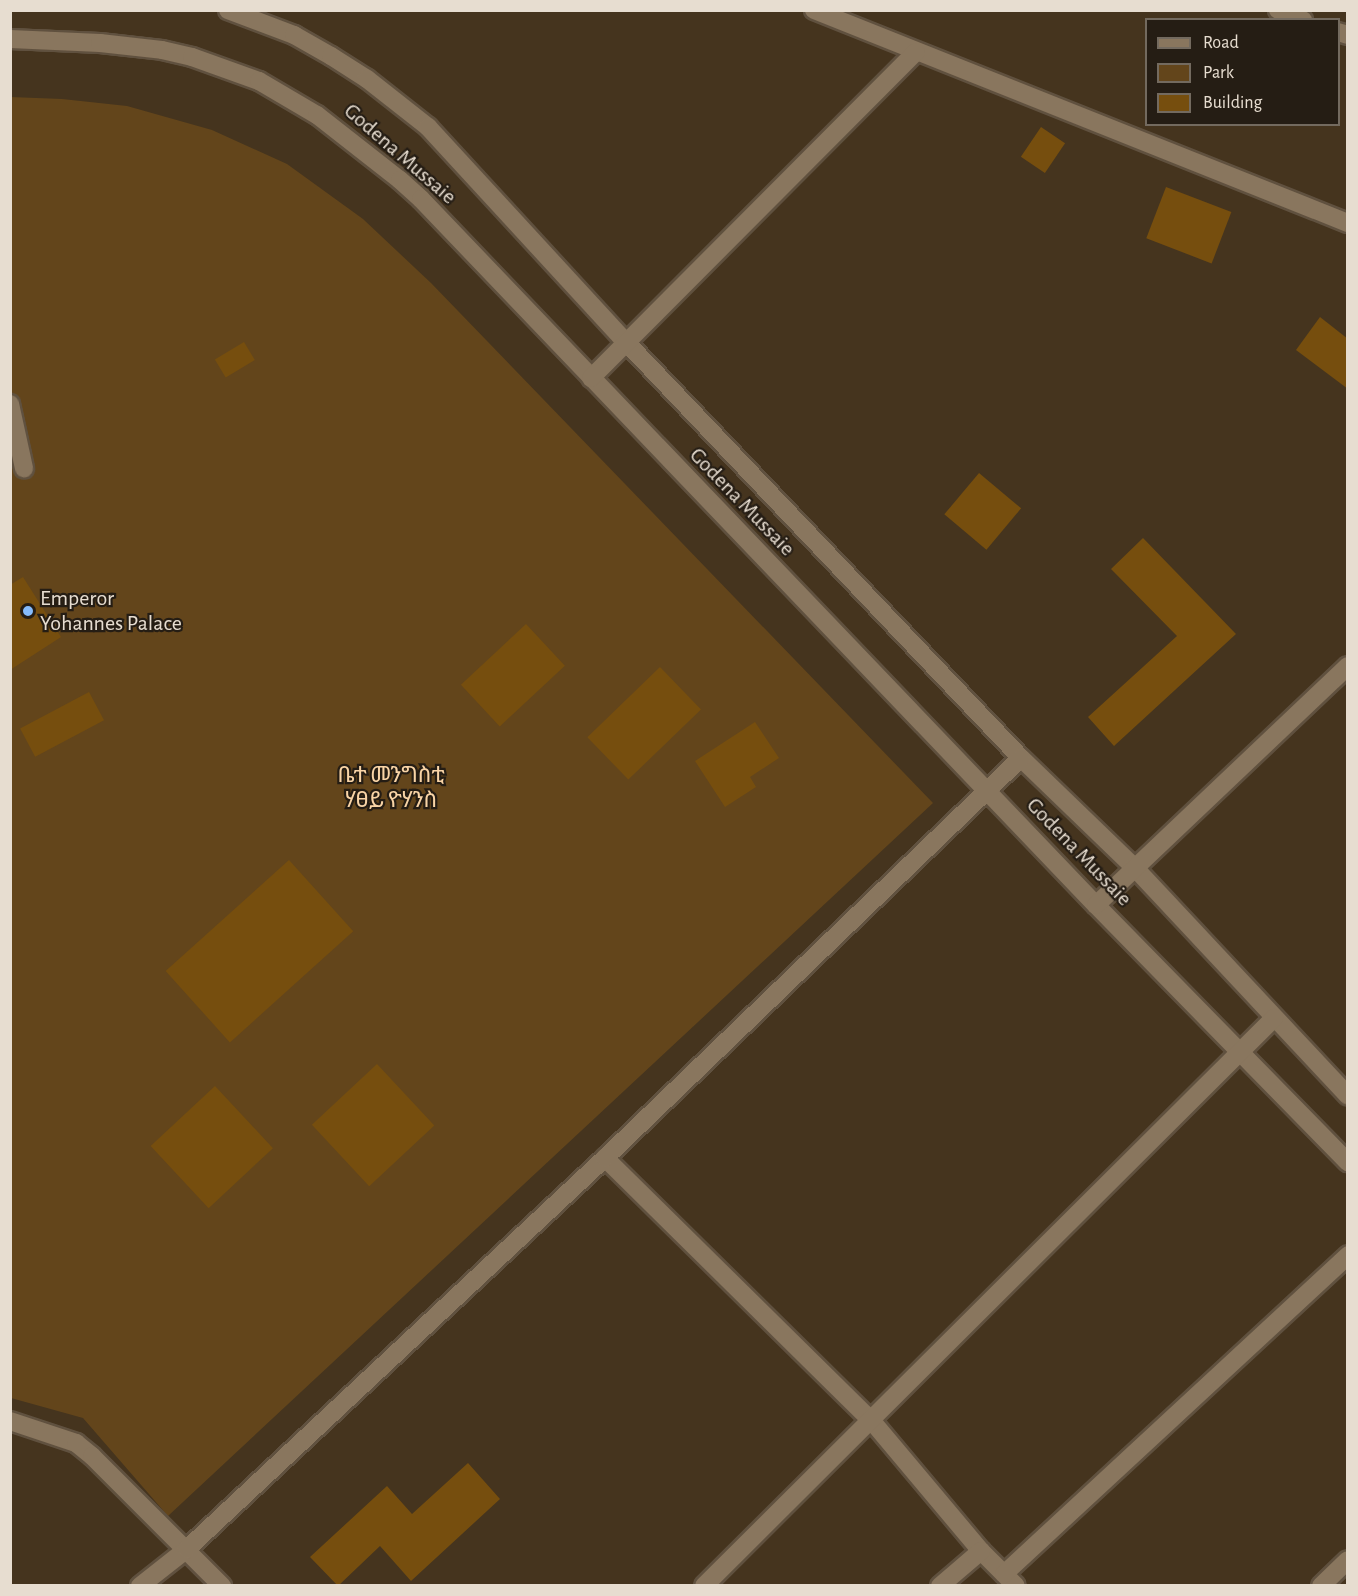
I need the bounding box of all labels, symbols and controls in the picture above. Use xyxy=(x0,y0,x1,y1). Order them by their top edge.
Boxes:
legend xyxy=(1145,18,1340,126)
text: Road xyxy=(1203,34,1239,52)
text: Park xyxy=(1203,64,1234,82)
text: Building xyxy=(1203,94,1262,112)
street label: Godena Mussaie xyxy=(338,98,462,210)
street label: Godena Mussaie xyxy=(684,442,800,562)
place label: Emperor Yohannes Palace xyxy=(40,585,182,636)
marker: Emperor Yohannes Palace xyxy=(21,604,35,618)
park label: ቤተ መንግስቲ ሃፀይ ዮሃንስ xyxy=(337,762,445,813)
street label: Godena Mussaie xyxy=(1021,792,1137,912)

